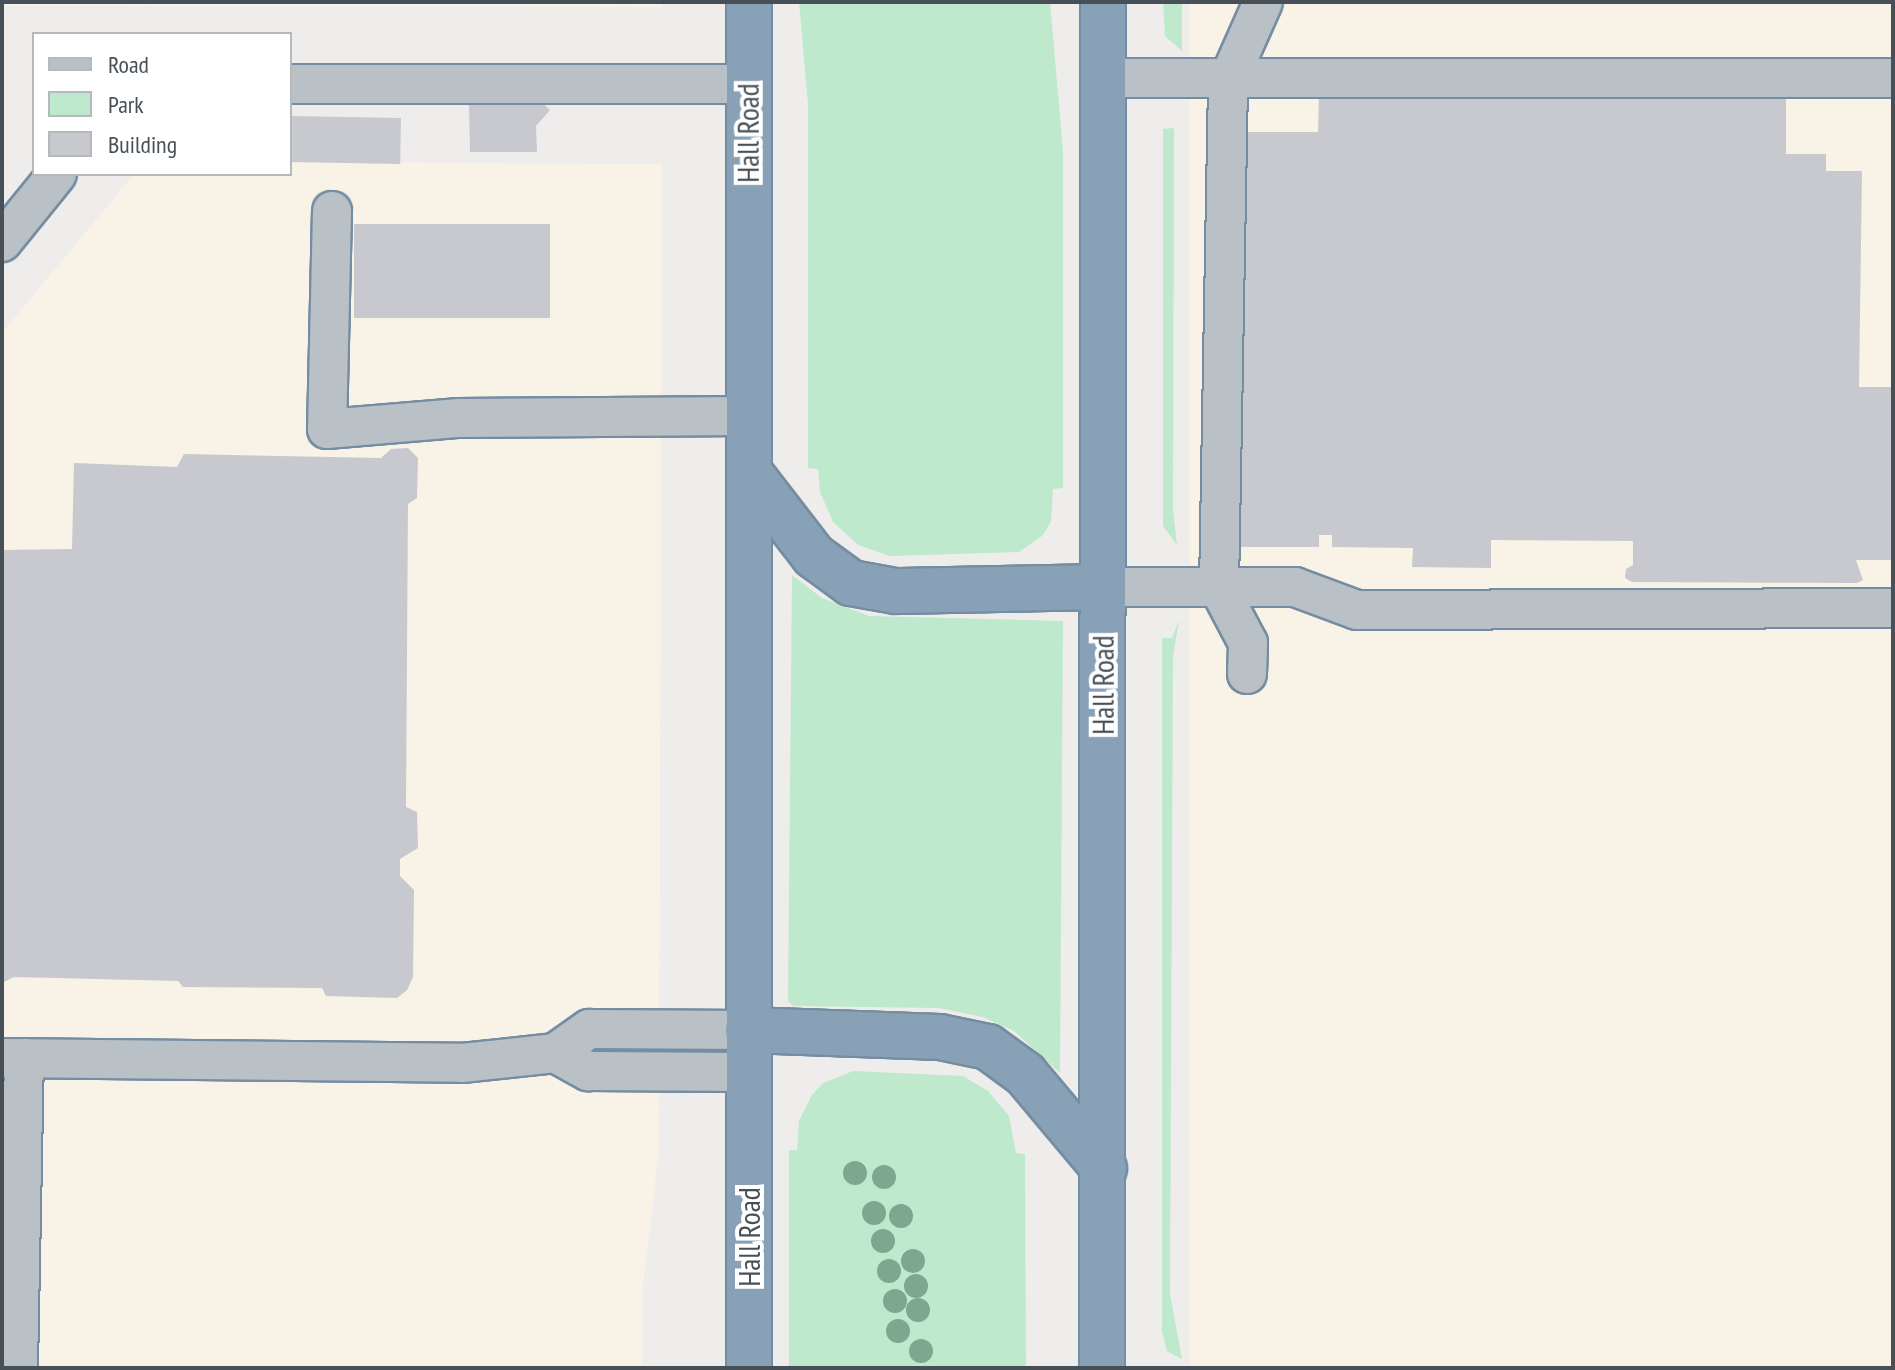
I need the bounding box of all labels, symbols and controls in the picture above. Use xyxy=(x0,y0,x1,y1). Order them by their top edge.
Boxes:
legend xyxy=(32,32,292,176)
text: Road xyxy=(108,49,149,80)
street label: Hall Road xyxy=(730,83,766,183)
text: Park xyxy=(108,89,144,120)
text: Building xyxy=(108,129,177,160)
street label: Hall Road xyxy=(1085,635,1121,735)
street label: Hall Road xyxy=(731,1187,767,1287)

